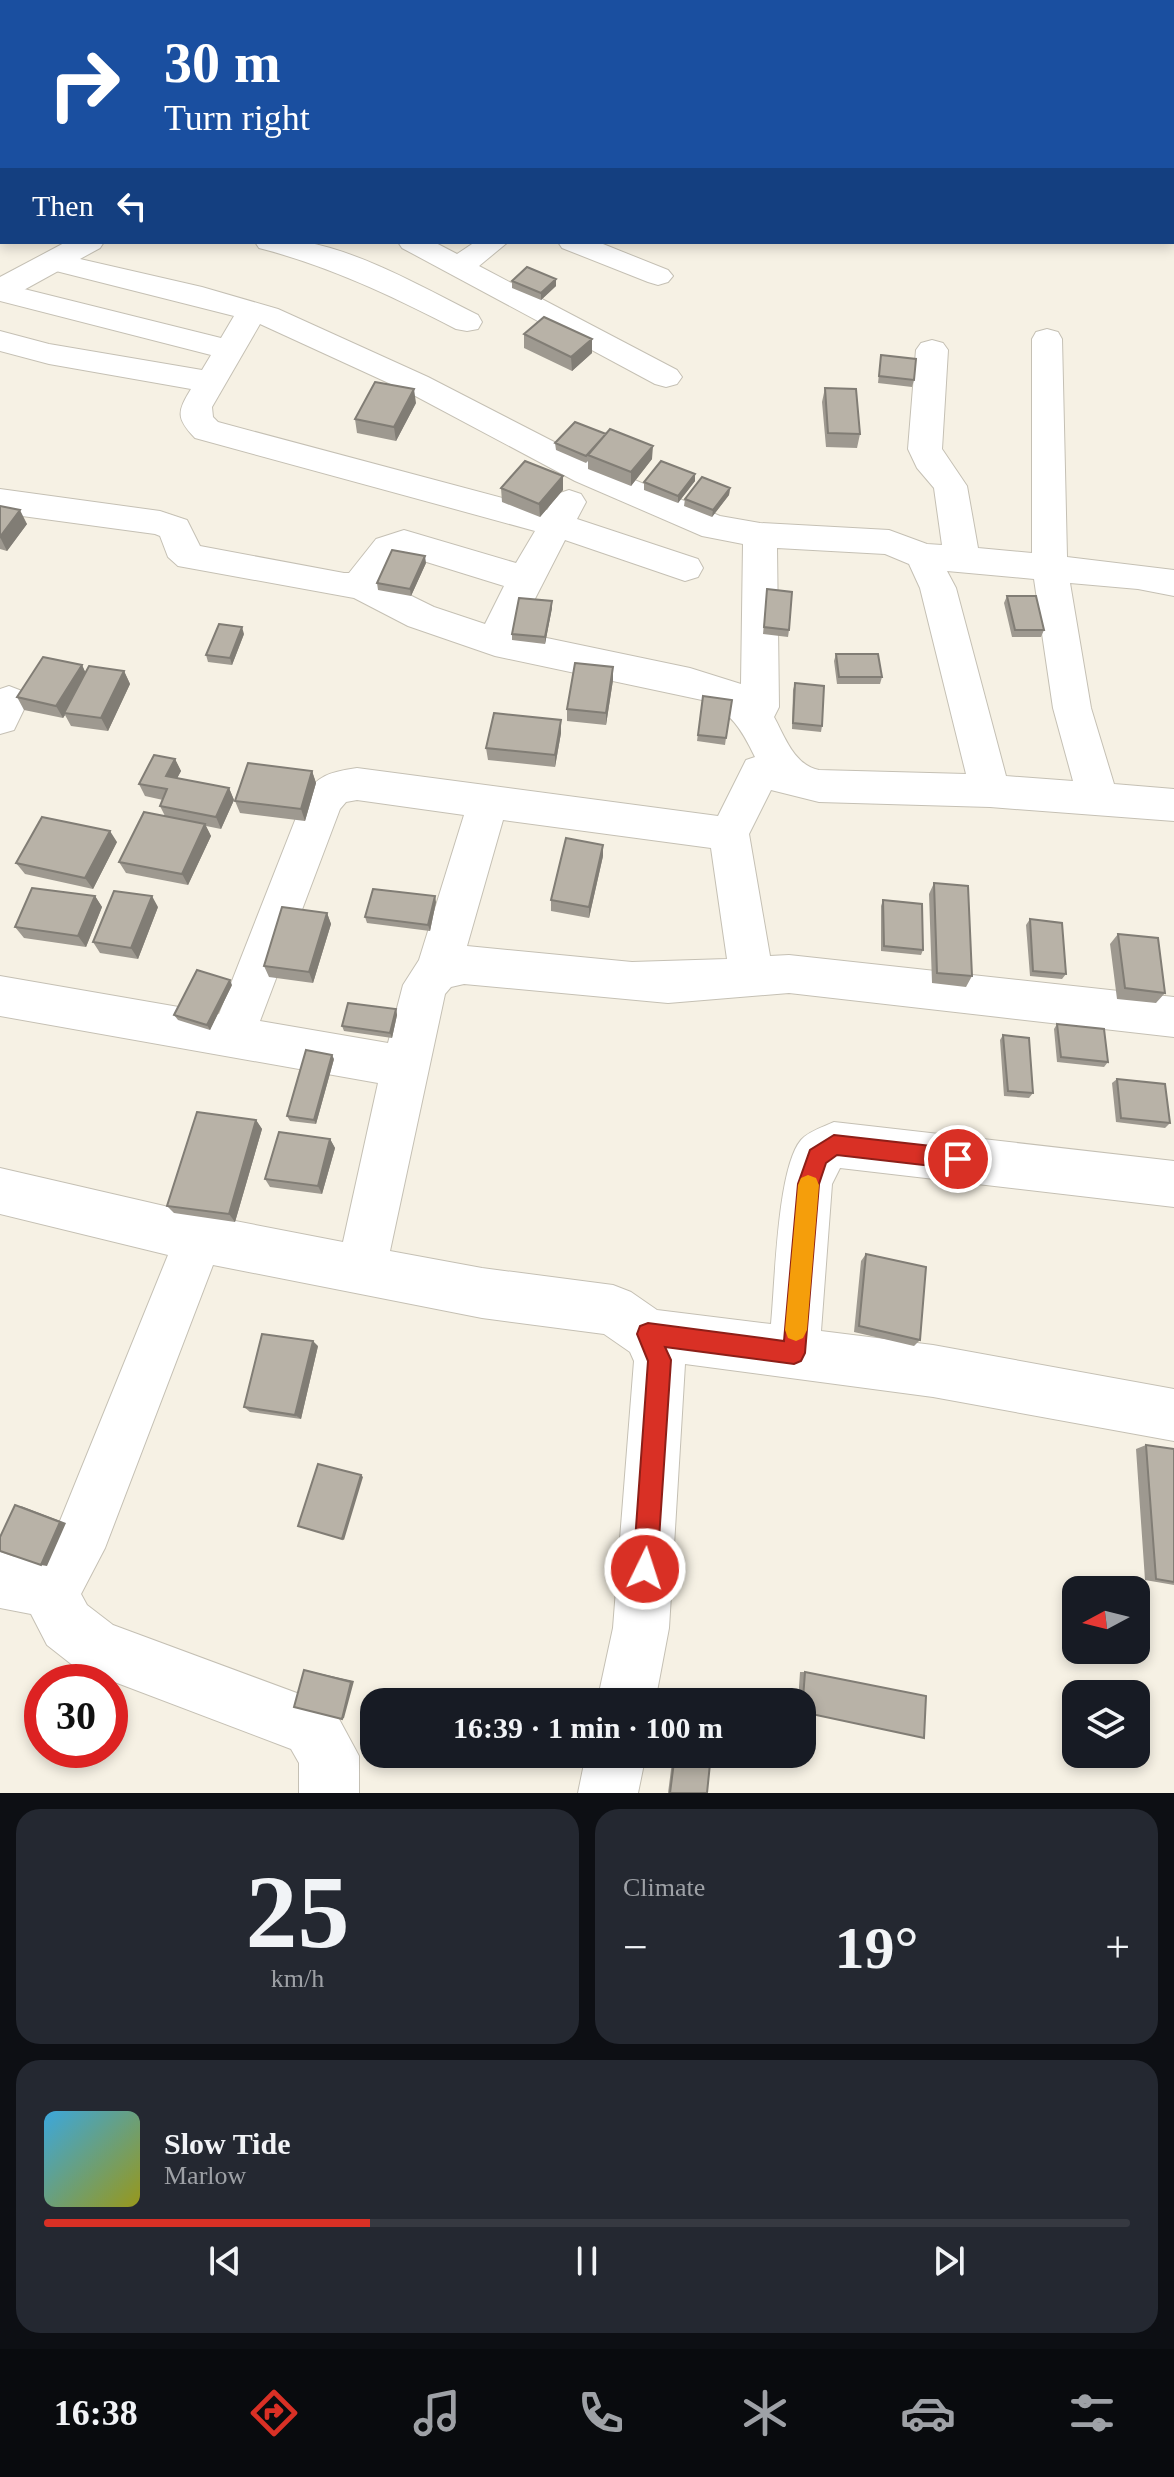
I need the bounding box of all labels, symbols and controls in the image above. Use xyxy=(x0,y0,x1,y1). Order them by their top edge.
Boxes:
icon: right xyxy=(32,32,136,136)
text: 30 m xyxy=(164,32,281,94)
text: Turn right xyxy=(164,98,310,138)
icon: left xyxy=(110,184,154,228)
text: Then xyxy=(32,189,94,222)
pin xyxy=(924,1125,992,1193)
icon: arrive xyxy=(936,1137,980,1181)
position arrow xyxy=(603,1527,687,1611)
north arrow xyxy=(1062,1576,1150,1664)
map controls xyxy=(1062,1576,1150,1768)
speed limit sign: 30 xyxy=(24,1664,128,1768)
button: layers xyxy=(1062,1680,1150,1768)
text: 16:39 · 1 min · 100 m xyxy=(453,1711,723,1744)
text: 25 xyxy=(246,1854,350,1969)
text: Climate xyxy=(623,1873,705,1902)
text: 19° xyxy=(835,1915,919,1981)
text: − xyxy=(623,1923,648,1972)
text: + xyxy=(1105,1923,1130,1972)
text: km/h xyxy=(271,1964,324,1993)
text: Slow Tide xyxy=(164,2127,290,2160)
text: Marlow xyxy=(164,2161,246,2190)
icon: previous xyxy=(203,2239,247,2283)
icon: pause xyxy=(565,2239,609,2283)
icon: next xyxy=(927,2239,971,2283)
icon: directions xyxy=(246,2385,302,2441)
icon: music xyxy=(409,2385,465,2441)
icon: phone xyxy=(573,2385,629,2441)
icon: climate xyxy=(737,2385,793,2441)
icon: car xyxy=(900,2385,956,2441)
icon: filters xyxy=(1064,2385,1120,2441)
text: 16:38 xyxy=(54,2393,138,2433)

